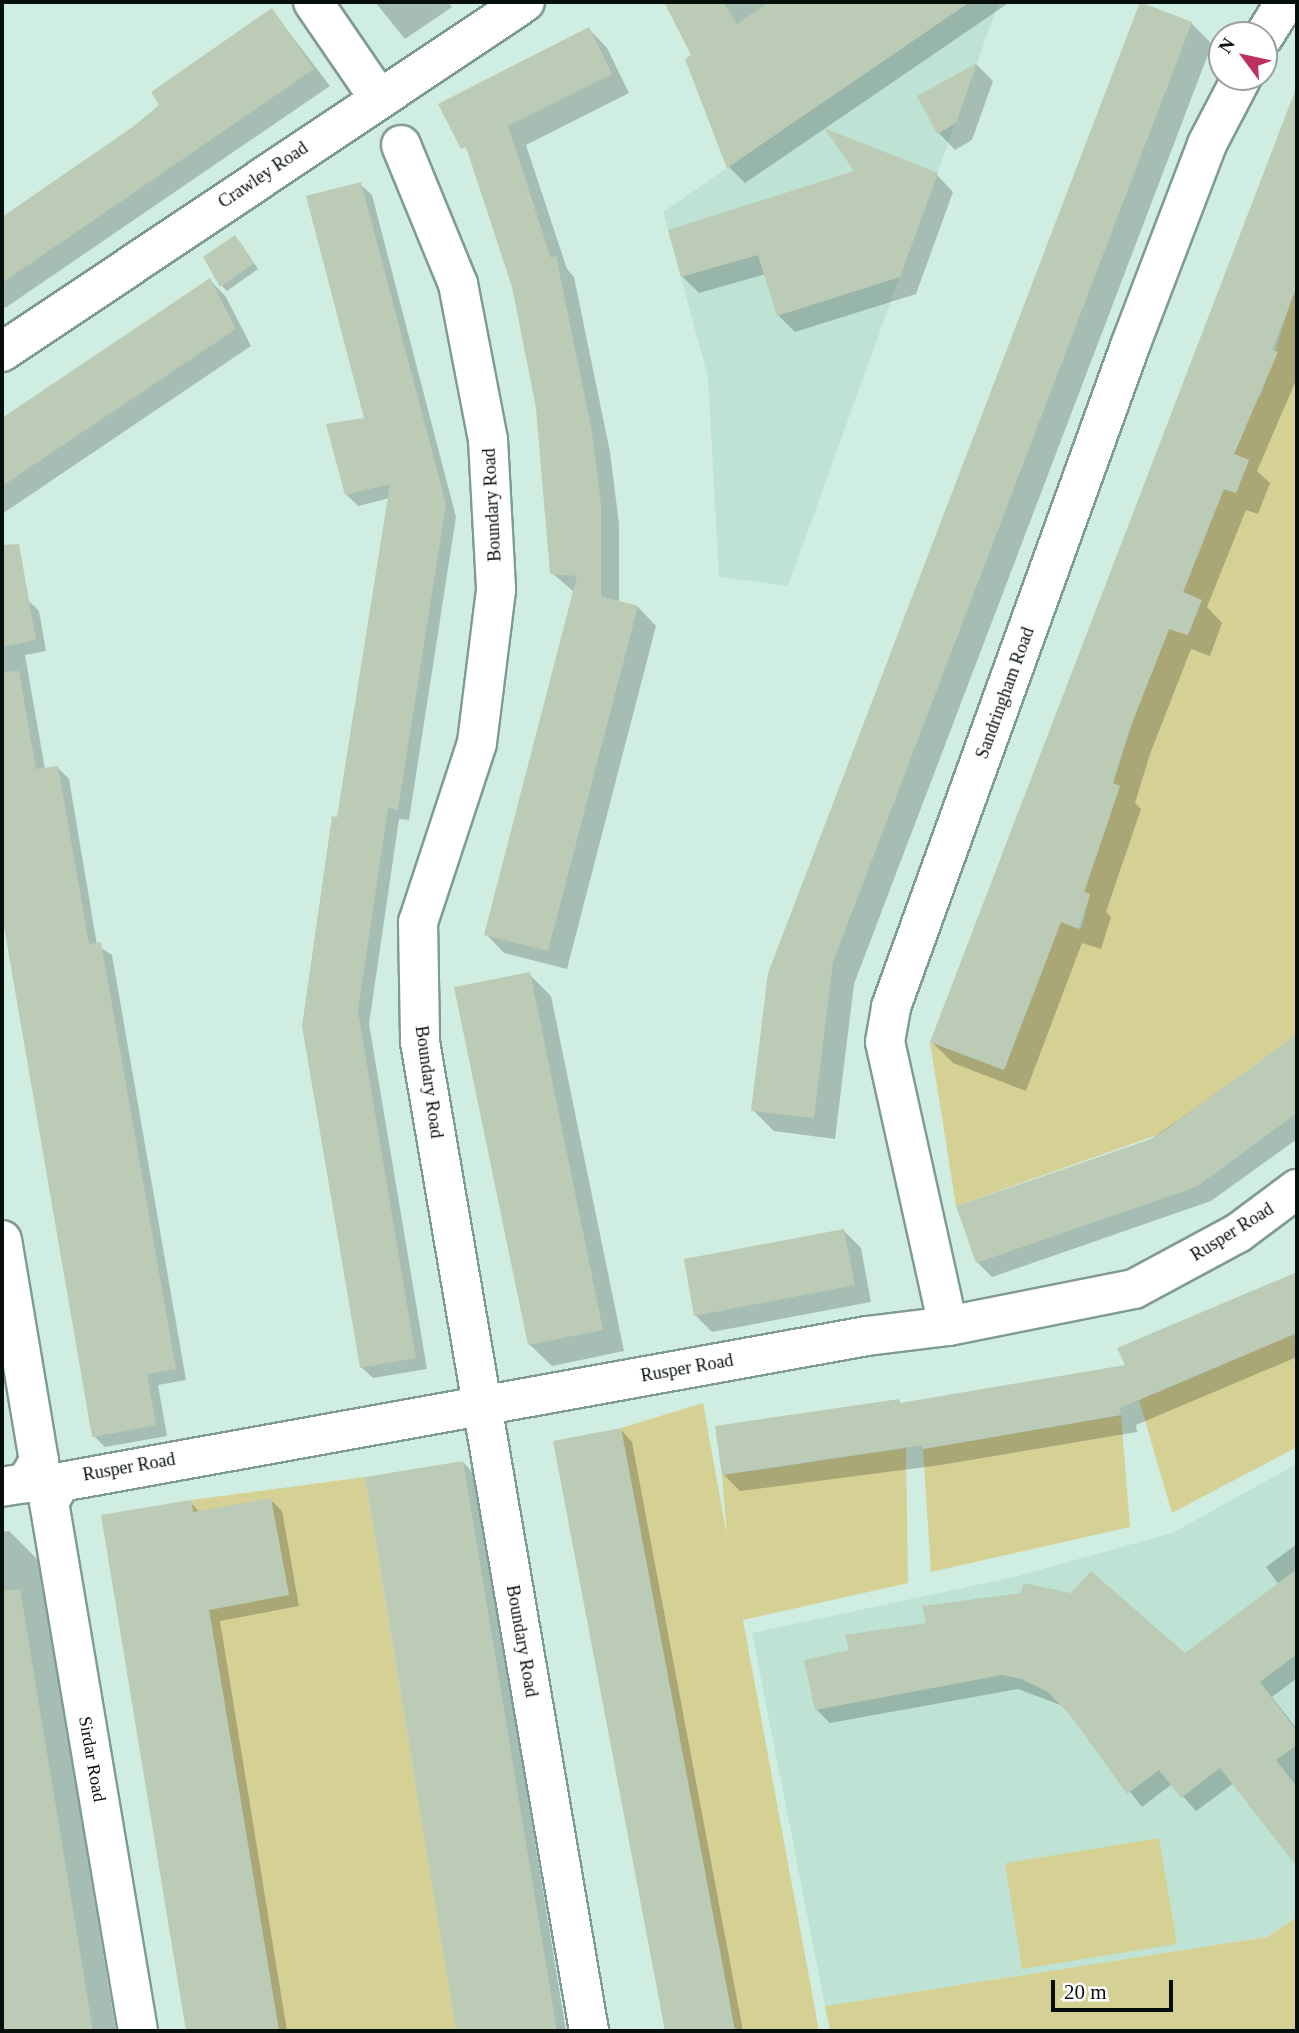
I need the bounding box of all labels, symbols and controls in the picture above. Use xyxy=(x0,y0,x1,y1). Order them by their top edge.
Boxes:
north arrow xyxy=(1208,21,1278,91)
text: N xyxy=(1214,34,1239,57)
street label: Crawley Road xyxy=(214,137,312,213)
street label: Boundary Road xyxy=(478,448,506,562)
street label: Sandringham Road xyxy=(971,624,1039,762)
street label: Boundary Road xyxy=(410,1024,448,1140)
street label: Rusper Road xyxy=(1187,1198,1277,1266)
street label: Rusper Road xyxy=(639,1349,735,1387)
street label: Rusper Road xyxy=(81,1448,177,1486)
street label: Boundary Road xyxy=(502,1583,542,1699)
street label: Sirdar Road xyxy=(74,1715,110,1803)
scale bar xyxy=(1054,1966,1176,2010)
text: 20 m xyxy=(1064,1980,1107,2004)

